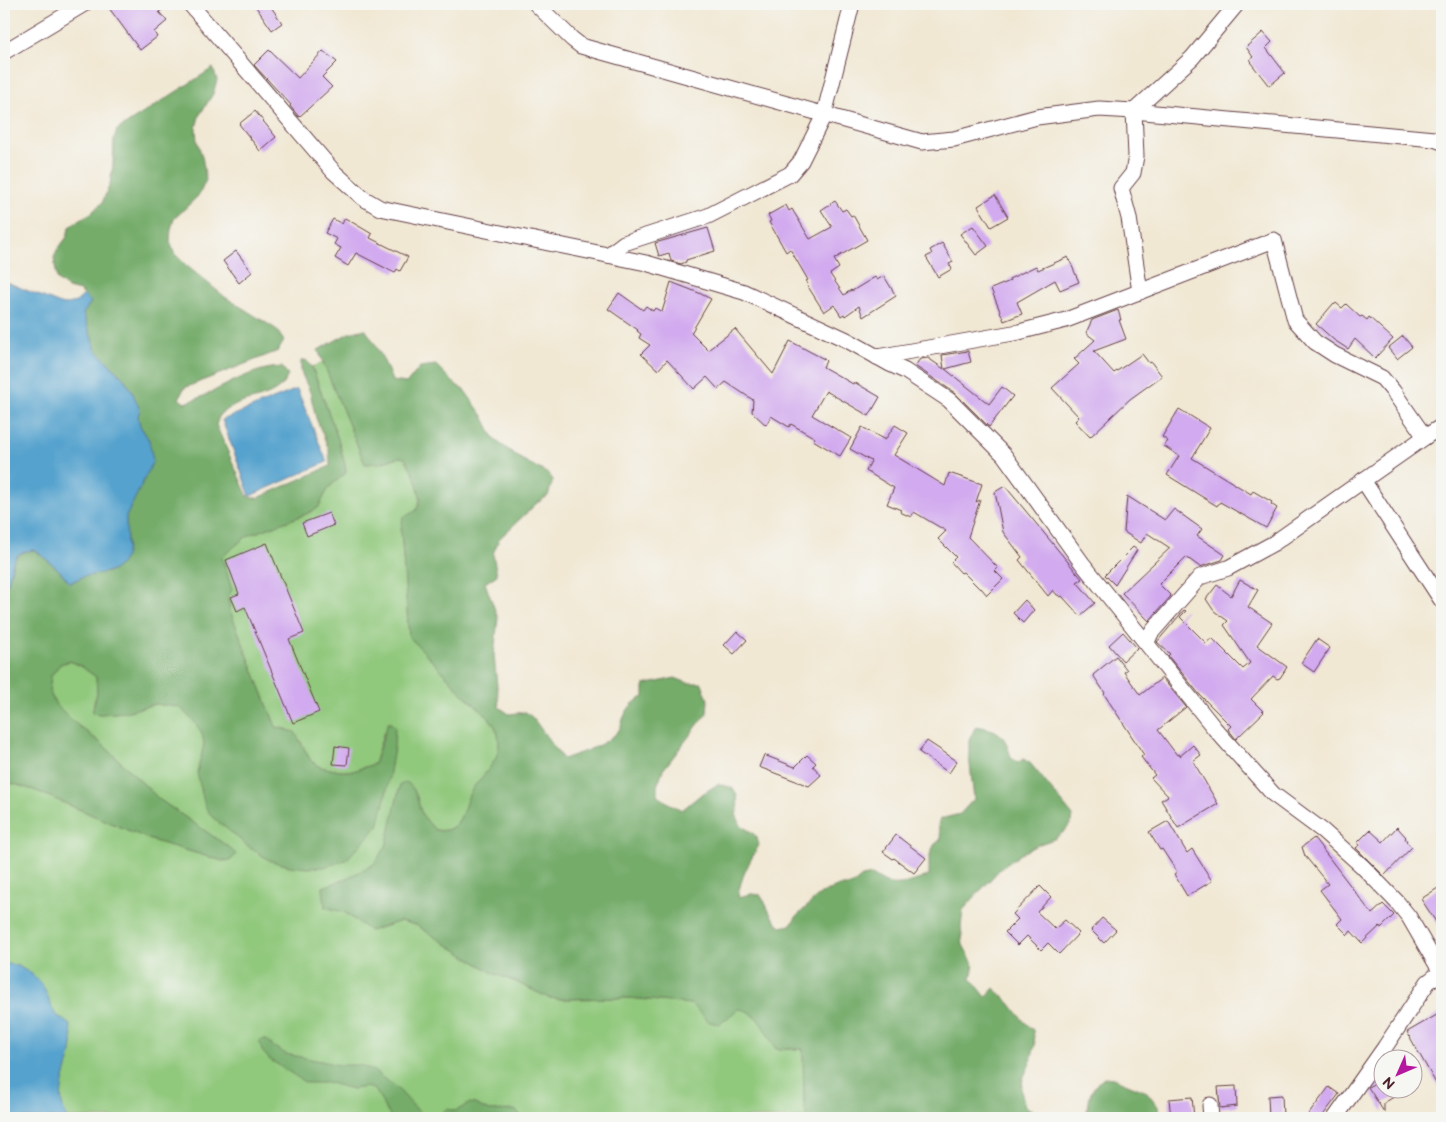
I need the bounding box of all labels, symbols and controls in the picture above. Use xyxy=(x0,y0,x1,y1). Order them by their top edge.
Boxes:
north arrow xyxy=(1374,1050,1424,1100)
text: N xyxy=(1379,1073,1399,1093)

